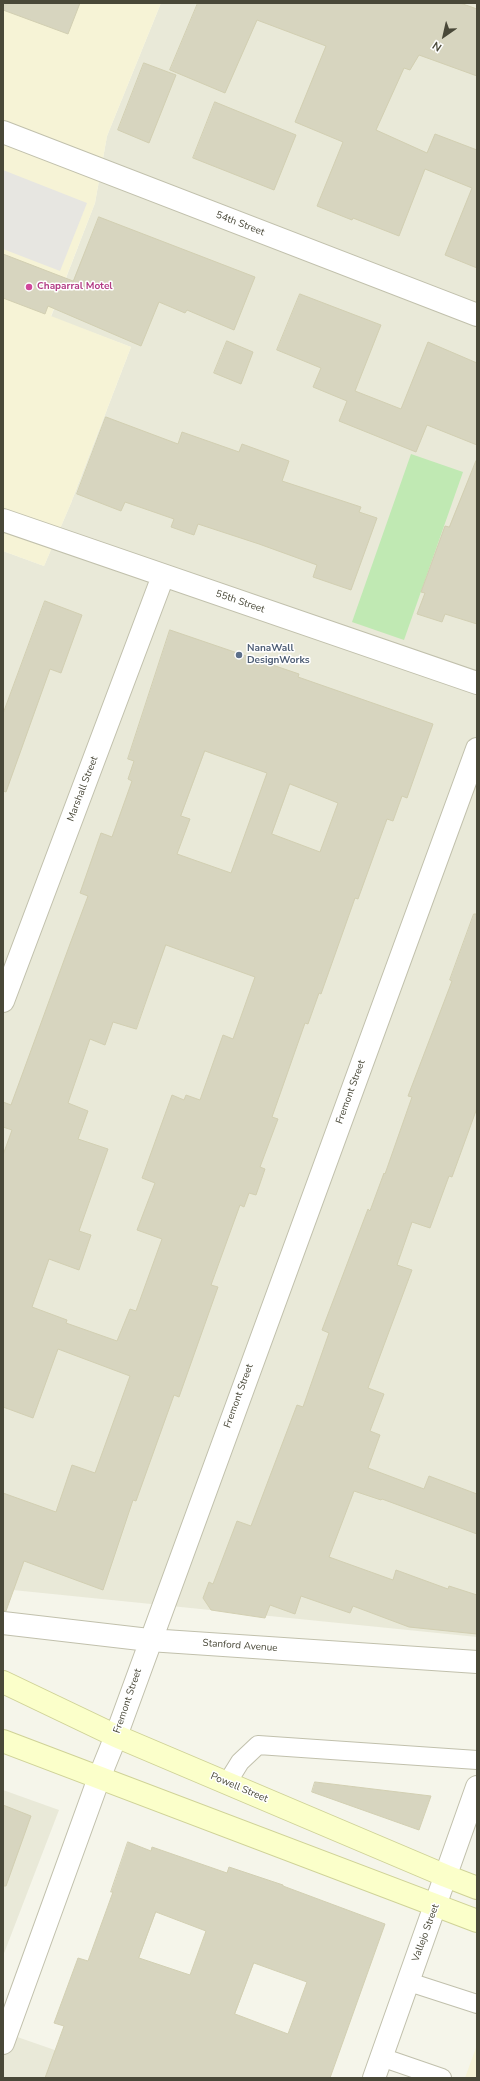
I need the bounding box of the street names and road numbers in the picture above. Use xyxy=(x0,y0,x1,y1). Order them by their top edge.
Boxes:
street label: 54th Street xyxy=(214,209,266,239)
street label: 55th Street xyxy=(214,588,266,616)
street label: Marshall Street xyxy=(65,755,101,823)
street label: Fremont Street xyxy=(334,1058,368,1126)
street label: Fremont Street xyxy=(222,1362,256,1430)
street label: Stanford Avenue xyxy=(202,1637,278,1655)
street label: Fremont Street xyxy=(111,1667,145,1735)
street label: Powell Street xyxy=(209,1771,269,1805)
street label: Vallejo Street xyxy=(410,1902,442,1964)

